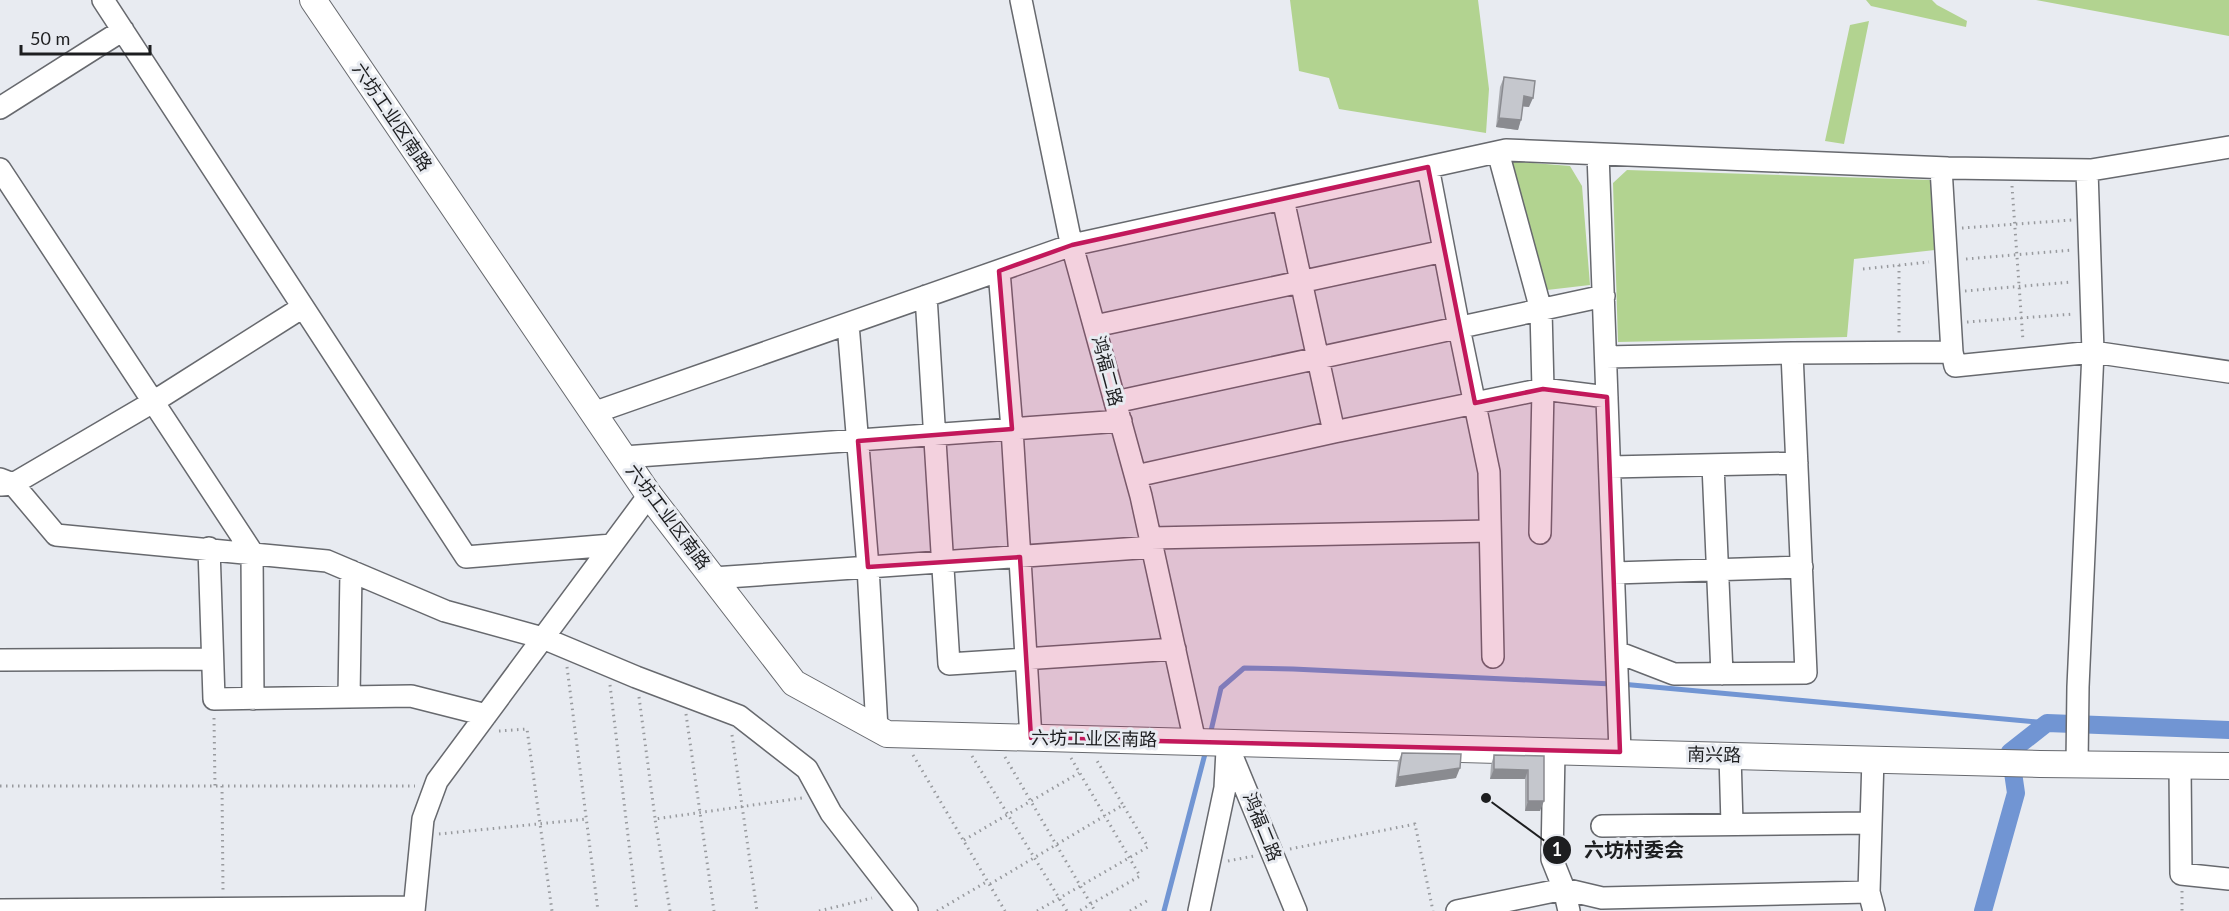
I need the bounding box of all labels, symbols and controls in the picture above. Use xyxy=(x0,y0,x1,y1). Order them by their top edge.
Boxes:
scale bar xyxy=(21,18,150,56)
text: 50 m xyxy=(30,27,70,49)
street label: 六坊工业区南路 xyxy=(348,58,437,175)
street label: 鸿福二路 xyxy=(1088,333,1128,408)
street label: 六坊工业区南路 xyxy=(622,459,715,573)
street label: 六坊工业区南路 xyxy=(1031,726,1157,750)
street label: 南兴路 xyxy=(1687,743,1741,765)
street label: 鸿福二路 xyxy=(1239,789,1287,864)
callout: 六坊村委会 xyxy=(1542,831,1696,869)
text: 六坊村委会 xyxy=(1584,837,1684,861)
text: 1 xyxy=(1552,838,1562,860)

